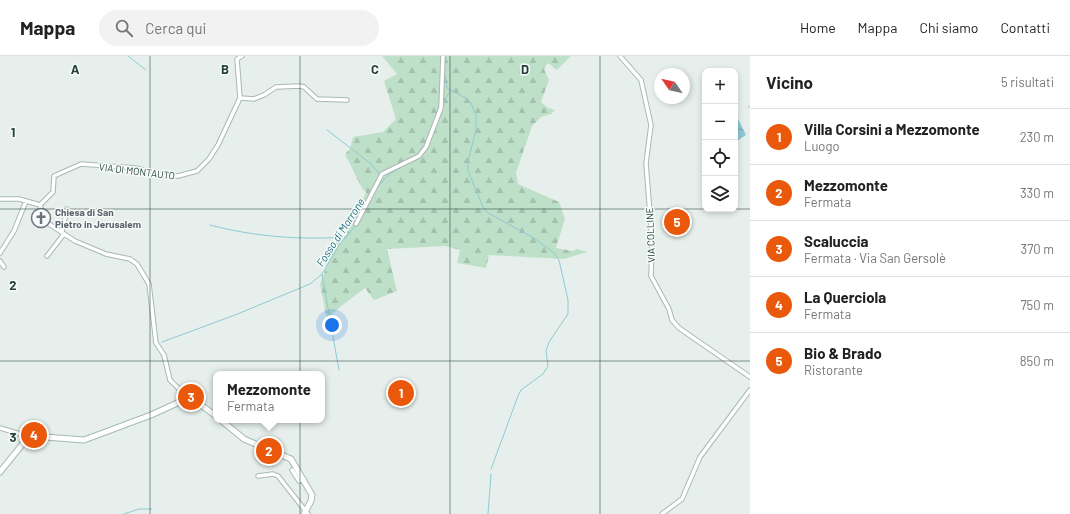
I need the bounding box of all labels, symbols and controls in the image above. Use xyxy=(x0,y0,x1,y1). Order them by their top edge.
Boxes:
search box xyxy=(99,10,379,46)
text: Mappa xyxy=(20,16,75,39)
icon: search xyxy=(113,17,135,39)
text: Cerca qui xyxy=(145,19,206,37)
text: Home xyxy=(800,19,836,36)
text: Mappa xyxy=(858,19,897,36)
text: Chi siamo xyxy=(919,19,978,36)
text: Contatti xyxy=(1000,19,1050,36)
text: A xyxy=(71,61,80,77)
text: B xyxy=(221,61,229,77)
text: C xyxy=(371,61,379,77)
text: D xyxy=(521,61,529,77)
north arrow xyxy=(654,68,690,104)
map controls xyxy=(702,68,738,212)
button: + xyxy=(702,68,738,104)
text: Vicino xyxy=(766,72,813,92)
text: 5 risultati xyxy=(1001,74,1054,90)
button: − xyxy=(702,104,738,140)
text: Villa Corsini a Mezzomonte xyxy=(804,120,980,138)
text: 1 xyxy=(11,124,15,140)
text: 1 xyxy=(777,129,781,145)
text: 230 m xyxy=(1020,129,1054,145)
text: Luogo xyxy=(804,138,839,154)
button: locate xyxy=(702,140,738,176)
street label: VIA DI MONTAUTO xyxy=(98,160,176,182)
button: layers xyxy=(702,176,738,212)
text: Mezzomonte xyxy=(804,176,888,194)
text: 2 xyxy=(775,185,783,201)
text: 330 m xyxy=(1020,185,1054,201)
text: Fermata xyxy=(804,194,851,210)
water label: Fosso di Marrone xyxy=(313,195,367,268)
place label: Chiesa di San Pietro in Jerusalem xyxy=(55,206,141,230)
church icon: Chiesa di San Pietro in Jerusalem xyxy=(30,207,52,229)
street label: VIA COLLINE xyxy=(643,207,657,263)
pin: 5 xyxy=(664,207,690,237)
text: Scaluccia xyxy=(804,232,869,250)
text: 3 xyxy=(775,241,783,257)
text: 370 m xyxy=(1020,241,1054,257)
text: Fermata · Via San Gersolè xyxy=(804,250,946,266)
text: 2 xyxy=(9,277,17,293)
text: La Querciola xyxy=(804,288,886,306)
text: 4 xyxy=(775,297,783,313)
text: 750 m xyxy=(1020,297,1054,313)
text: Fermata xyxy=(804,306,851,322)
your location xyxy=(322,315,342,335)
text: Bio & Brado xyxy=(804,344,882,362)
text: 5 xyxy=(775,353,783,369)
text: 850 m xyxy=(1020,353,1054,369)
text: Ristorante xyxy=(804,362,863,378)
popup xyxy=(213,371,325,423)
pin: 1 xyxy=(388,378,414,408)
text: Mezzomonte xyxy=(227,380,311,398)
pin: 3 xyxy=(178,382,204,412)
text: Fermata xyxy=(227,398,274,414)
pin: 4 xyxy=(21,420,47,450)
text: 3 xyxy=(9,429,17,445)
pin: 2 xyxy=(256,436,282,466)

